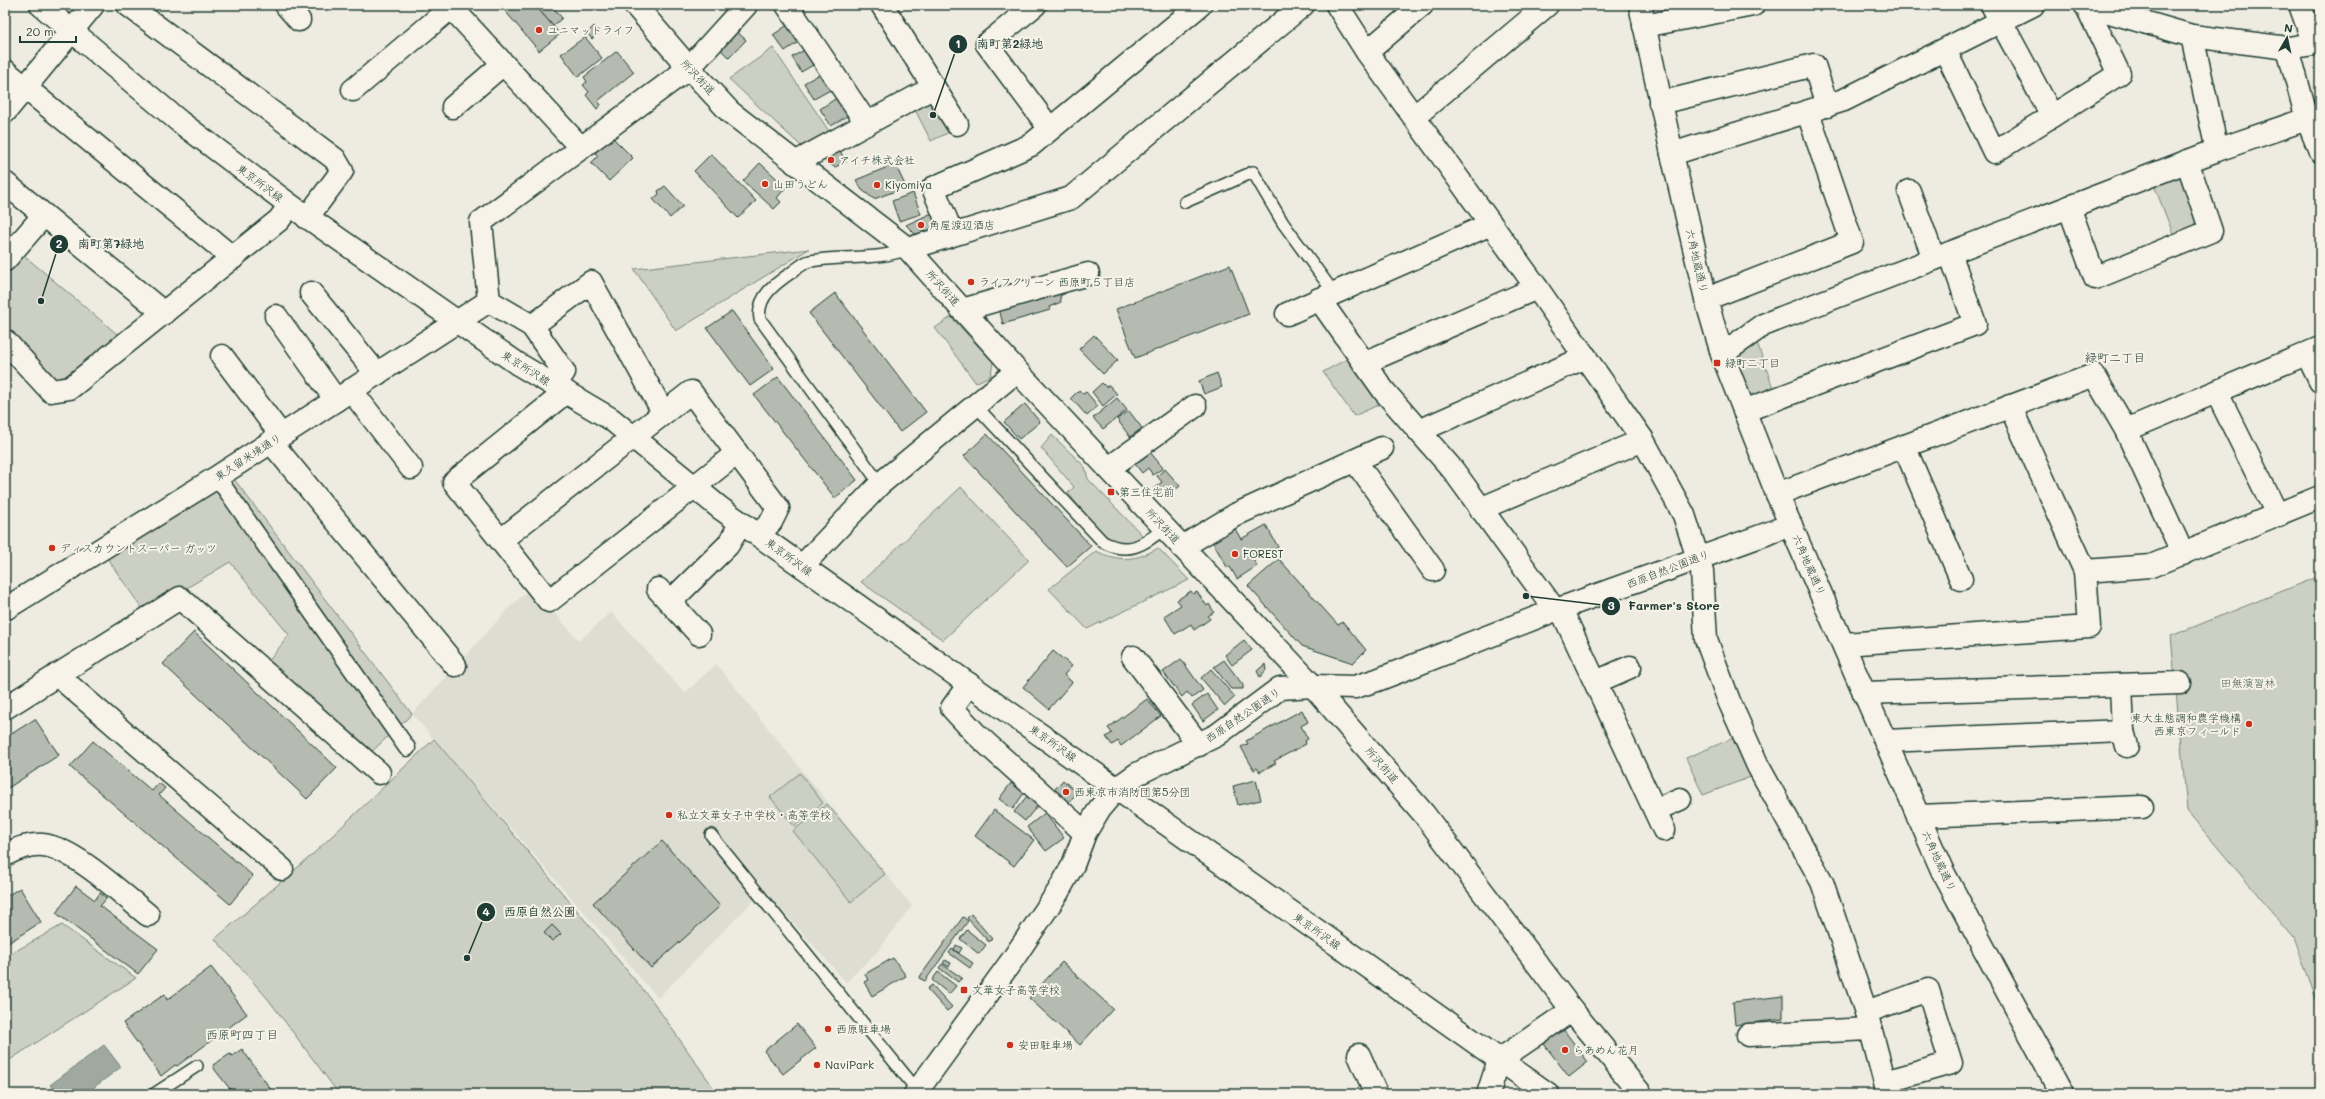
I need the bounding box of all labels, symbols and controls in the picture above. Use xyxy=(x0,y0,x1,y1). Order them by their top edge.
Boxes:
scale bar xyxy=(20,18,76,44)
north arrow xyxy=(2267,18,2307,58)
text: N xyxy=(2283,20,2294,36)
place label: ユニマットライフ xyxy=(547,22,635,37)
text: 20 m xyxy=(26,23,54,39)
marker: ユニマットライフ xyxy=(534,25,544,35)
callout: 南町第2緑地 xyxy=(948,32,1051,56)
text: 1 xyxy=(955,35,961,51)
text: 南町第2緑地 xyxy=(977,35,1043,51)
street label: 所沢街道 xyxy=(678,55,719,98)
place label: アイチ株式会社 xyxy=(839,152,915,167)
marker: アイチ株式会社 xyxy=(826,155,836,165)
street label: 東京所沢線 xyxy=(234,160,287,205)
place label: 山田うどん xyxy=(773,176,828,191)
place label: Kiyomiya xyxy=(885,177,932,192)
marker: 山田うどん xyxy=(760,179,770,189)
marker: Kiyomiya xyxy=(872,180,882,190)
place label: 角屋渡辺酒店 xyxy=(929,217,995,232)
marker: 角屋渡辺酒店 xyxy=(916,220,926,230)
street label: 六角地蔵通り xyxy=(1683,227,1712,295)
callout: 南町第7緑地 xyxy=(49,232,152,256)
text: 2 xyxy=(56,235,63,251)
text: 南町第7緑地 xyxy=(78,235,144,251)
street label: 所沢街道 xyxy=(923,266,964,309)
place label: ライフクリーン 西原町５丁目店 xyxy=(979,274,1135,289)
marker: ライフクリーン 西原町５丁目店 xyxy=(966,277,976,287)
street label: 東京所沢線 xyxy=(499,347,554,389)
district label: 緑町二丁目 xyxy=(2085,349,2145,365)
place label: 緑町二丁目 xyxy=(1725,355,1780,370)
marker: 緑町二丁目 xyxy=(1712,358,1722,368)
street label: 東久留米境通り xyxy=(211,429,284,484)
place label: 第三住宅前 xyxy=(1119,484,1174,499)
marker: 第三住宅前 xyxy=(1106,487,1116,497)
street label: 所沢街道 xyxy=(1143,504,1184,547)
street label: 六角地蔵通り xyxy=(1789,532,1830,598)
street label: 東京所沢線 xyxy=(763,534,816,579)
place label: ディスカウントスーパー ガッツ xyxy=(60,540,217,555)
marker: ディスカウントスーパー ガッツ xyxy=(47,543,57,553)
place label: FOREST xyxy=(1243,546,1284,561)
street label: 西原自然公園通り xyxy=(1624,546,1712,591)
marker: FOREST xyxy=(1230,549,1240,559)
callout: Farmer's Store xyxy=(1601,594,1728,618)
text: 3 xyxy=(1607,597,1615,613)
text: Farmer's Store xyxy=(1628,597,1720,613)
park label: 田無演習林 xyxy=(2221,675,2276,690)
street label: 西原自然公園通り xyxy=(1202,684,1283,745)
place label: 東大生態調和農学機構 西東京フィールド xyxy=(2131,710,2241,738)
marker: 東大生態調和農学機構 西東京フィールド xyxy=(2244,719,2254,729)
street label: 東京所沢線 xyxy=(1026,721,1080,765)
street label: 所沢街道 xyxy=(1362,743,1402,786)
place label: 西東京市消防団第5分団 xyxy=(1074,784,1190,799)
marker: 西東京市消防団第5分団 xyxy=(1061,787,1071,797)
place label: 私立文華女子中学校・高等学校 xyxy=(677,807,831,822)
marker: 私立文華女子中学校・高等学校 xyxy=(664,810,674,820)
street label: 六角地蔵通り xyxy=(1919,828,1960,894)
callout: 西原自然公園 xyxy=(476,900,584,924)
text: 4 xyxy=(482,903,490,919)
text: 西原自然公園 xyxy=(504,903,576,919)
street label: 東京所沢線 xyxy=(1290,909,1344,953)
place label: 文華女子高等学校 xyxy=(972,982,1060,997)
marker: 文華女子高等学校 xyxy=(959,985,969,995)
place label: 西原駐車場 xyxy=(836,1021,891,1036)
marker: 西原駐車場 xyxy=(823,1024,833,1034)
district label: 西原町四丁目 xyxy=(206,1026,278,1042)
place label: 安田駐車場 xyxy=(1018,1037,1073,1052)
marker: 安田駐車場 xyxy=(1005,1040,1015,1050)
place label: らあめん花月 xyxy=(1573,1042,1639,1057)
marker: らあめん花月 xyxy=(1560,1045,1570,1055)
place label: NaviPark xyxy=(825,1057,874,1072)
marker: NaviPark xyxy=(812,1060,822,1070)

